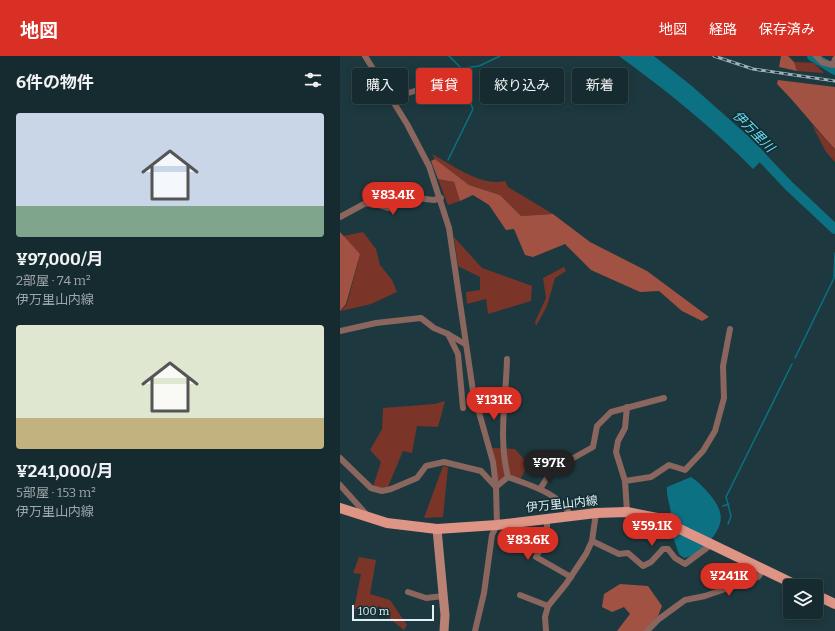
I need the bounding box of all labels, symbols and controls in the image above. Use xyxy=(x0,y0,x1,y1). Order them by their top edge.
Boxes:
text: 地図 xyxy=(20,19,58,42)
text: 地図 xyxy=(659,21,687,38)
text: 経路 xyxy=(709,21,737,38)
text: 保存済み xyxy=(759,21,815,38)
chip: 購入 xyxy=(352,68,408,104)
chip: 賃貸 xyxy=(416,68,472,104)
chip: 絞り込み xyxy=(480,68,564,104)
chip: 新着 xyxy=(572,68,628,104)
icon: filters xyxy=(302,69,324,91)
text: 6件の物件 xyxy=(16,72,94,93)
water label: 伊万里川 xyxy=(730,108,779,156)
icon: home xyxy=(134,139,206,211)
pin: ¥83.4K xyxy=(360,182,426,216)
text: ¥83.4K xyxy=(371,187,415,202)
text: ¥97,000/月 xyxy=(16,249,104,270)
text: 2部屋 · 74 m² xyxy=(16,273,91,288)
text: 伊万里山内線 xyxy=(16,292,94,307)
icon: home xyxy=(134,351,206,423)
pin: ¥131K xyxy=(466,387,522,421)
text: ¥131K xyxy=(475,392,513,407)
pin: ¥97K xyxy=(525,450,573,484)
text: ¥97K xyxy=(533,455,565,470)
text: ¥241,000/月 xyxy=(16,461,114,482)
text: 5部屋 · 153 m² xyxy=(16,485,96,500)
street label: 伊万里山内線 xyxy=(525,493,599,515)
text: 伊万里山内線 xyxy=(16,504,94,519)
pin: ¥59.1K xyxy=(619,513,685,547)
text: ¥59.1K xyxy=(632,518,672,533)
pin: ¥83.6K xyxy=(495,527,561,561)
text: ¥83.6K xyxy=(506,532,550,547)
pin: ¥241K xyxy=(701,563,757,597)
text: ¥241K xyxy=(709,568,749,583)
map controls xyxy=(783,579,823,619)
button: layers xyxy=(783,579,823,619)
scale bar xyxy=(352,603,434,622)
text: 100 m xyxy=(358,605,389,618)

